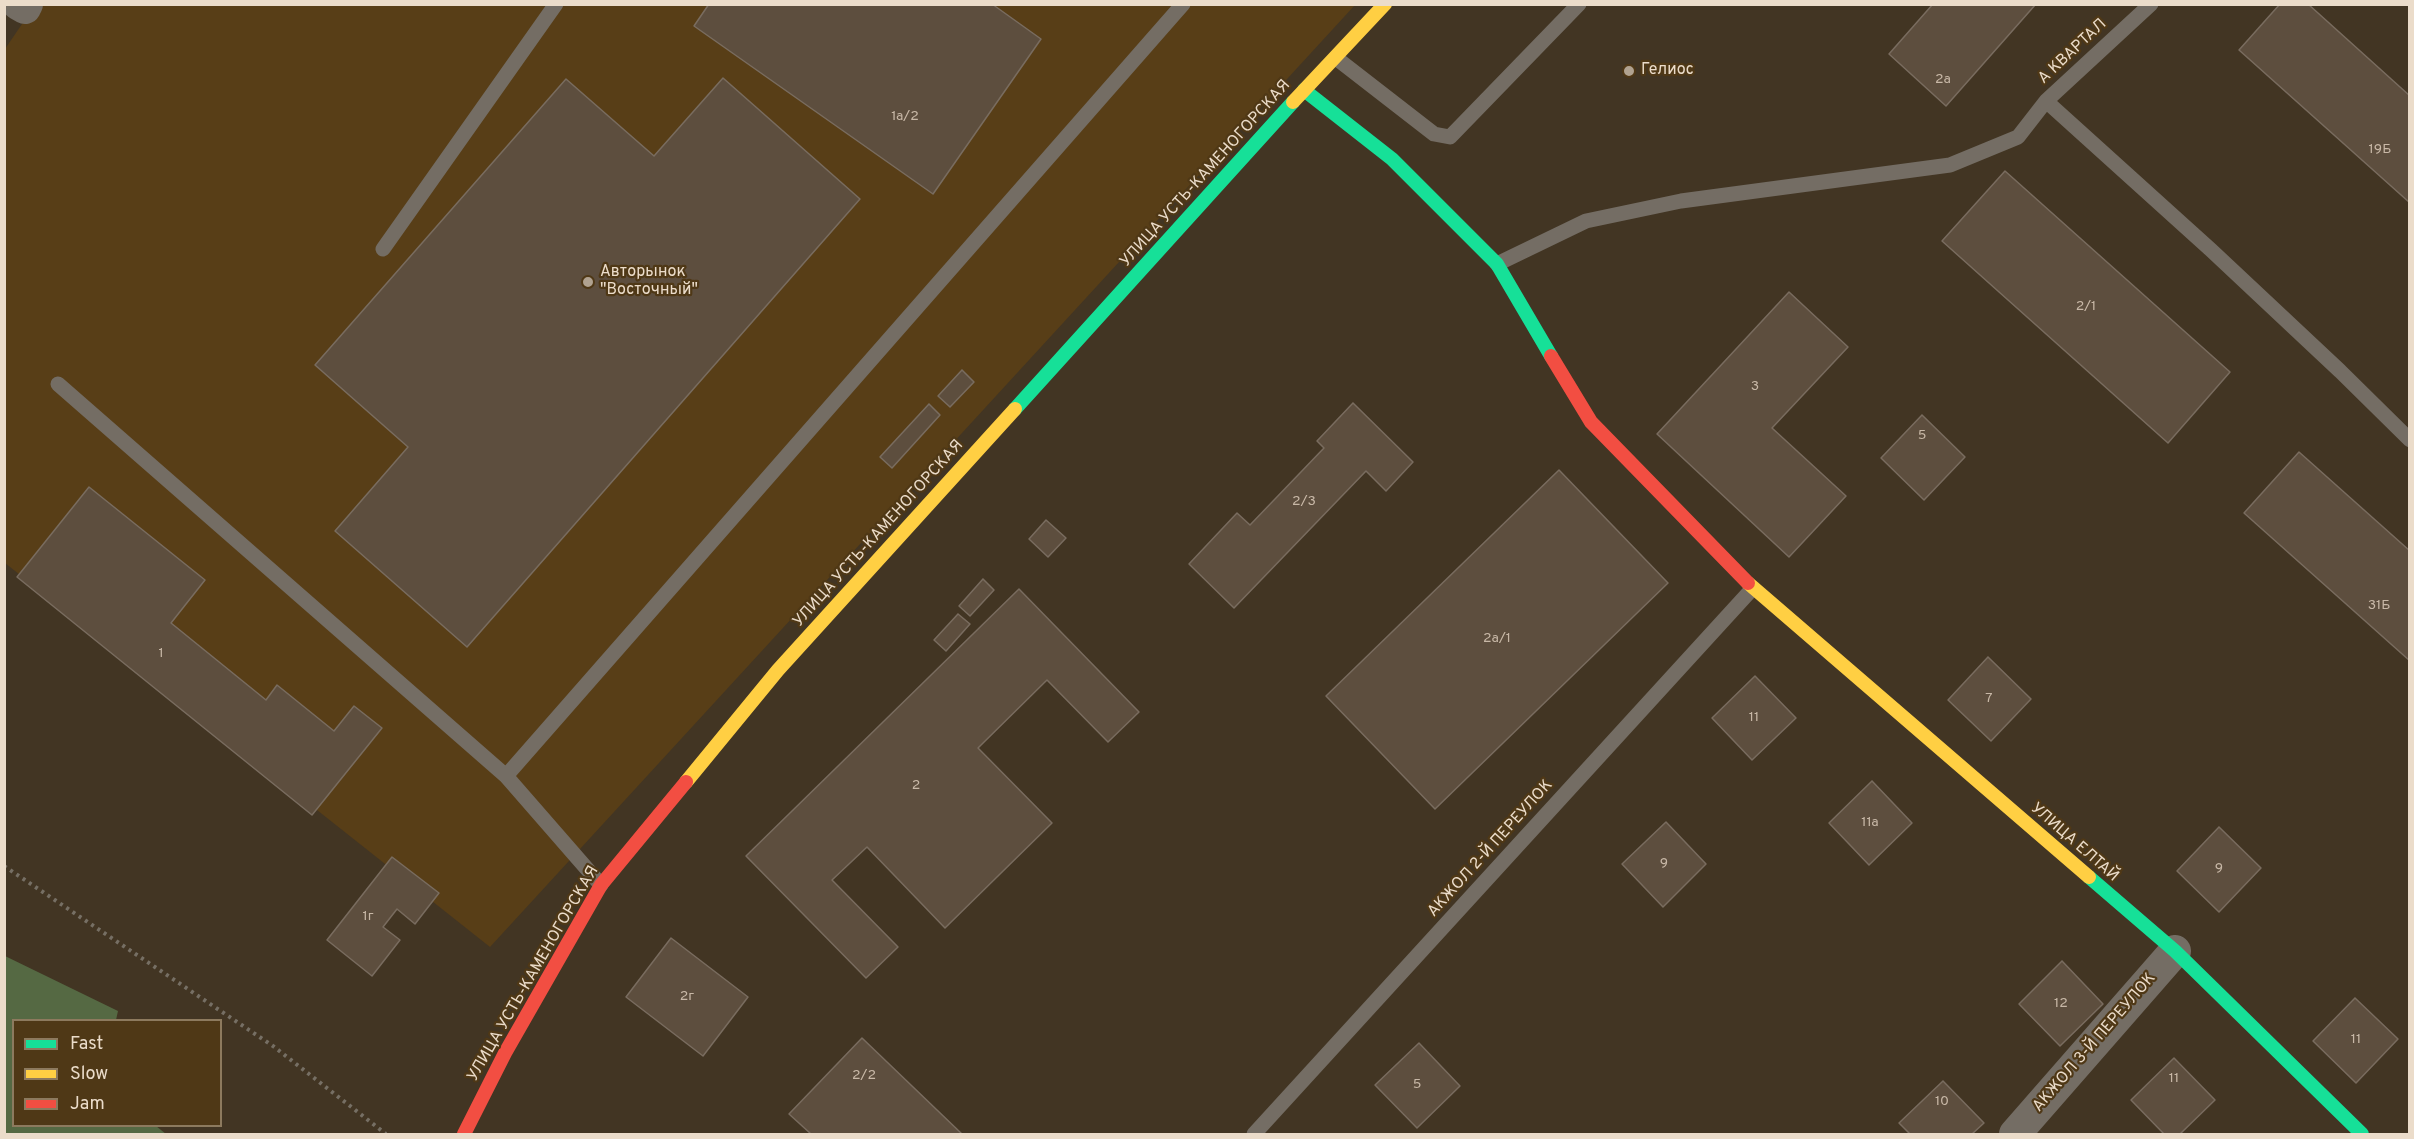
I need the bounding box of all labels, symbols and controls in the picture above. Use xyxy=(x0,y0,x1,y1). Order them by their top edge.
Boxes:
street label: А КВАРТАЛ xyxy=(2035,15,2111,89)
place label: Гелиос xyxy=(1641,61,1694,81)
marker: Гелиос xyxy=(1622,64,1636,78)
house number: 2а xyxy=(1935,72,1951,88)
street label: УЛИЦА УСТЬ-КАМЕНОГОРСКАЯ xyxy=(1117,76,1295,272)
house number: 1а/2 xyxy=(891,109,919,125)
house number: 19Б xyxy=(2369,142,2391,158)
place label: Авторынок "Восточный" xyxy=(600,263,698,301)
marker: Авторынок "Восточный" xyxy=(581,275,595,289)
house number: 2/1 xyxy=(2076,299,2096,315)
house number: 3 xyxy=(1751,379,1759,395)
house number: 5 xyxy=(1918,428,1926,444)
street label: УЛИЦА УСТЬ-КАМЕНОГОРСКАЯ xyxy=(790,436,968,632)
house number: 2/3 xyxy=(1292,494,1316,510)
house number: 31Б xyxy=(2368,598,2390,614)
house number: 2а/1 xyxy=(1483,631,1511,647)
house number: 1 xyxy=(158,646,164,662)
house number: 7 xyxy=(1985,691,1993,707)
house number: 11 xyxy=(1749,710,1759,726)
street label: АКЖОЛ 2-Й ПЕРЕУЛОК xyxy=(1424,776,1558,922)
house number: 2 xyxy=(912,778,920,794)
street label: УЛИЦА ЕЛТАЙ xyxy=(2026,800,2122,886)
house number: 11а xyxy=(1861,815,1879,831)
house number: 9 xyxy=(1660,856,1668,872)
house number: 9 xyxy=(2215,861,2223,877)
street label: УЛИЦА УСТЬ-КАМЕНОГОРСКАЯ xyxy=(464,863,604,1085)
house number: 1г xyxy=(362,909,374,925)
street label: АКЖОЛ 3-Й ПЕРЕУЛОК xyxy=(2029,970,2161,1116)
house number: 2г xyxy=(680,989,694,1005)
house number: 12 xyxy=(2054,996,2068,1012)
legend xyxy=(12,1019,222,1127)
house number: 11 xyxy=(2351,1032,2361,1048)
text: Fast xyxy=(70,1033,103,1056)
text: Slow xyxy=(70,1063,108,1086)
house number: 2/2 xyxy=(852,1068,876,1084)
house number: 11 xyxy=(2169,1071,2179,1087)
house number: 5 xyxy=(1413,1077,1421,1093)
text: Jam xyxy=(70,1093,105,1116)
house number: 10 xyxy=(1935,1094,1949,1110)

